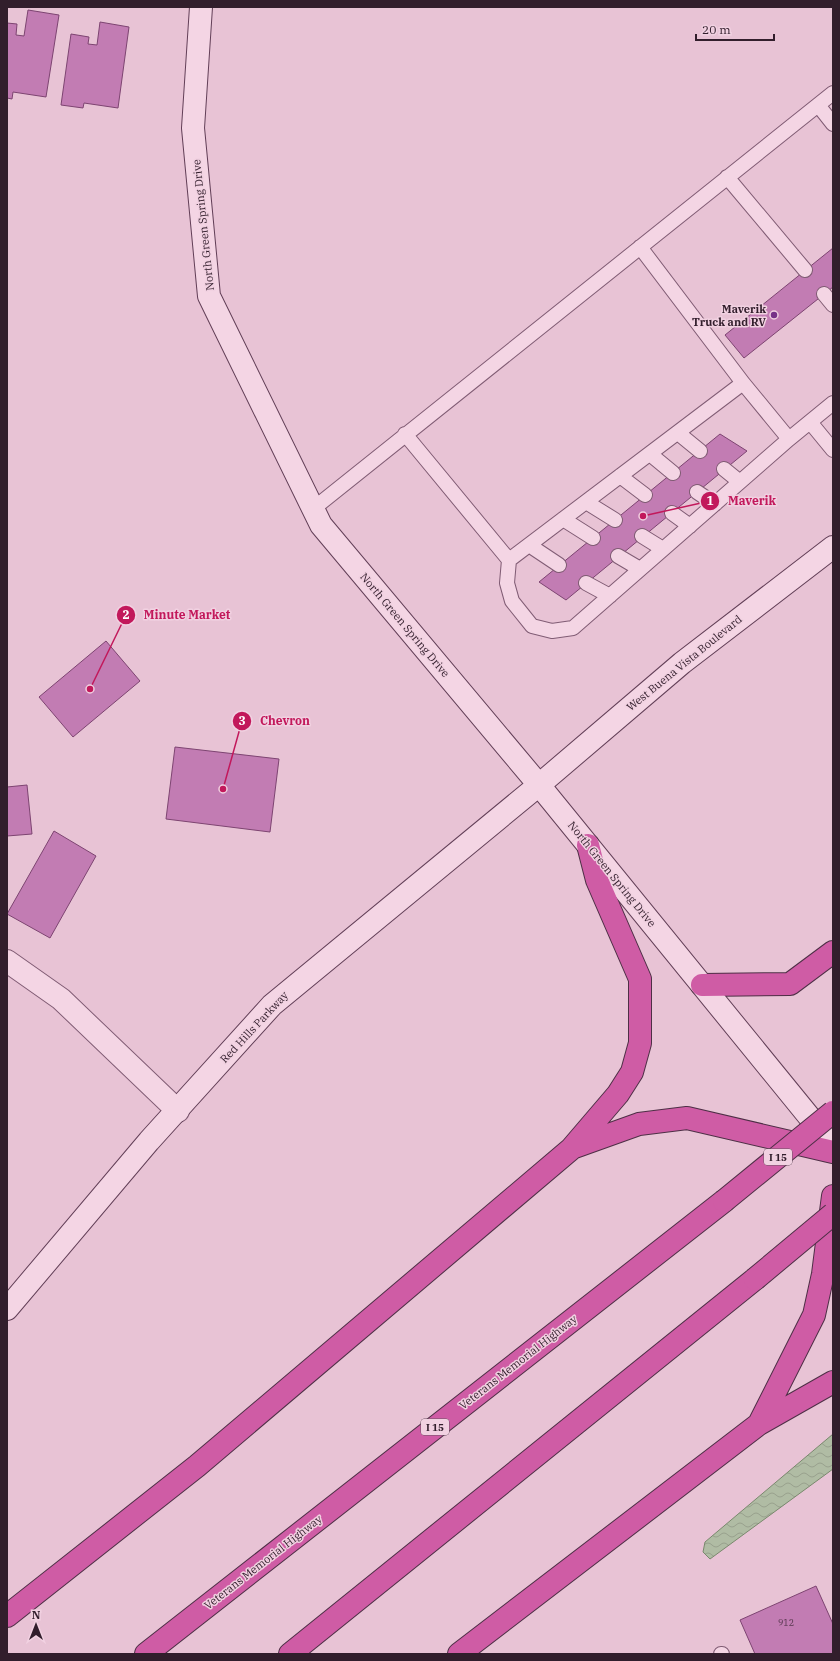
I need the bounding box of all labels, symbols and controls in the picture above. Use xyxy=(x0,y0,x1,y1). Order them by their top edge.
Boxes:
scale bar xyxy=(696,16,774,42)
text: 20 m xyxy=(702,22,731,37)
street label: North Green Spring Drive xyxy=(189,159,217,291)
place label: Maverik Truck and RV xyxy=(692,302,766,329)
marker: Maverik Truck and RV xyxy=(769,310,779,320)
callout: Maverik xyxy=(700,489,784,513)
text: 1 xyxy=(706,493,714,508)
text: Maverik xyxy=(728,493,777,508)
street label: North Green Spring Drive xyxy=(357,570,453,680)
callout: Minute Market xyxy=(116,603,238,627)
text: 2 xyxy=(122,607,130,622)
text: Minute Market xyxy=(144,607,231,622)
street label: West Buena Vista Boulevard xyxy=(623,612,745,714)
callout: Chevron xyxy=(232,709,318,733)
text: 3 xyxy=(238,713,246,728)
text: Chevron xyxy=(260,713,310,728)
street label: North Green Spring Drive xyxy=(565,818,659,930)
street label: Red Hills Parkway xyxy=(217,988,291,1066)
road number: I 15 xyxy=(764,1149,792,1165)
street label: Veterans Memorial Highway xyxy=(456,1312,580,1412)
road number: I 15 xyxy=(421,1419,449,1435)
street label: Veterans Memorial Highway xyxy=(201,1512,325,1612)
north arrow xyxy=(16,1605,56,1645)
text: N xyxy=(32,1608,41,1622)
house number: 912 xyxy=(778,1617,794,1628)

